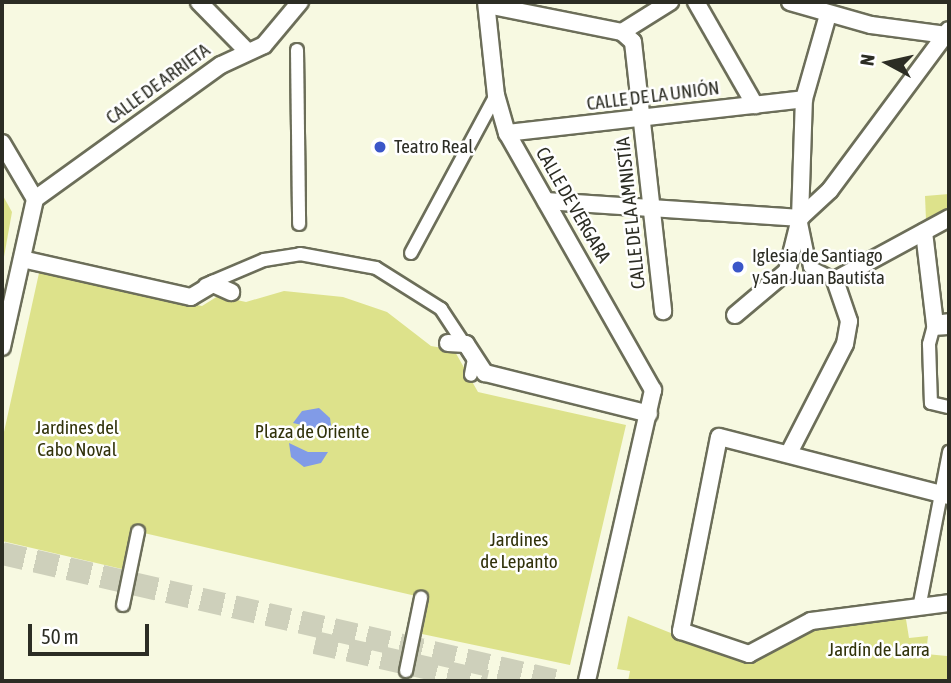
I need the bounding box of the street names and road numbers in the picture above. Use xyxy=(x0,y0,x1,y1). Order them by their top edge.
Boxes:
street label: CALLE DE ARRIETA xyxy=(102,39,214,129)
street label: CALLE DE LA UNIÓN xyxy=(585,77,721,115)
street label: CALLE DE LA AMNISTÍA xyxy=(612,136,650,290)
street label: CALLE DE VERGARA xyxy=(531,143,615,267)

